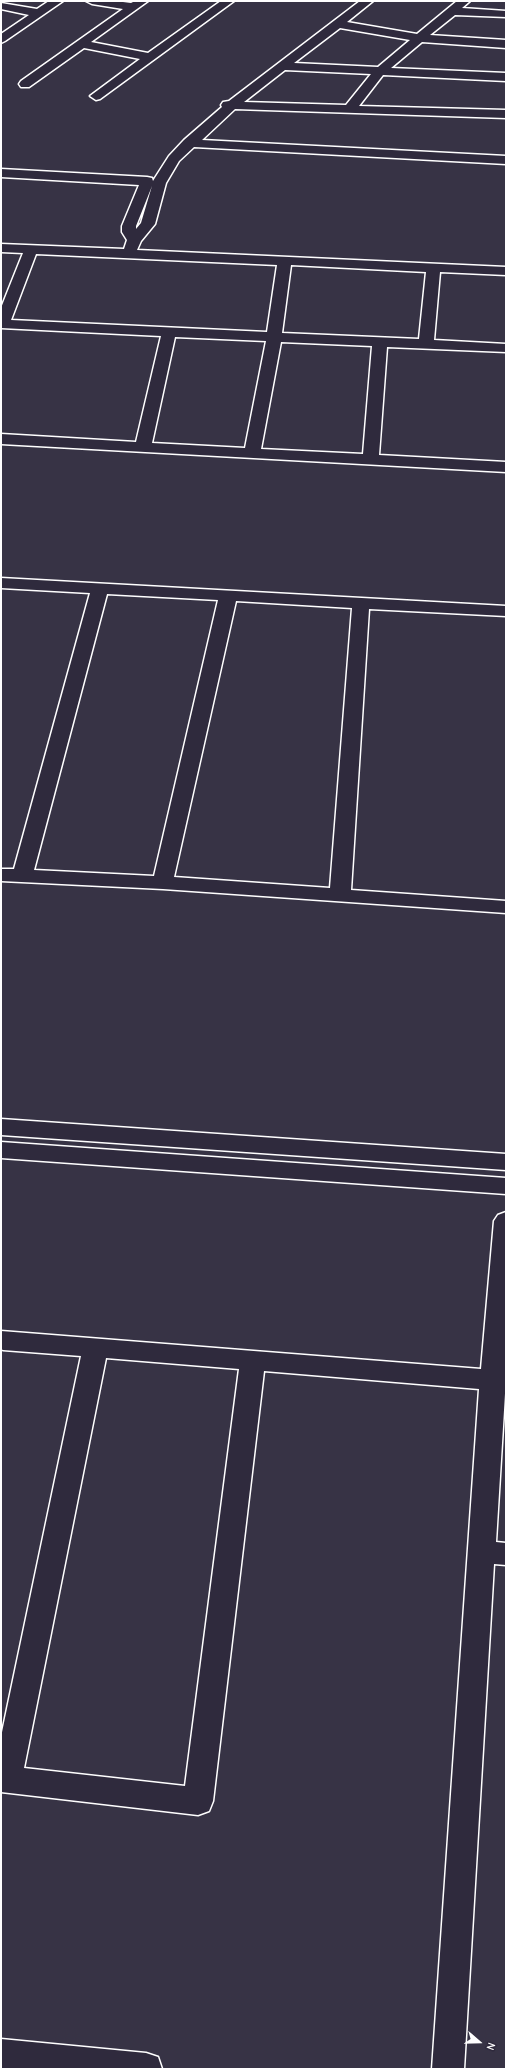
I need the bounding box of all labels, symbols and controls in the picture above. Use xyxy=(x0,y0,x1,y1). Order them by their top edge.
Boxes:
north arrow xyxy=(459,2022,499,2062)
text: N xyxy=(483,2041,498,2052)

